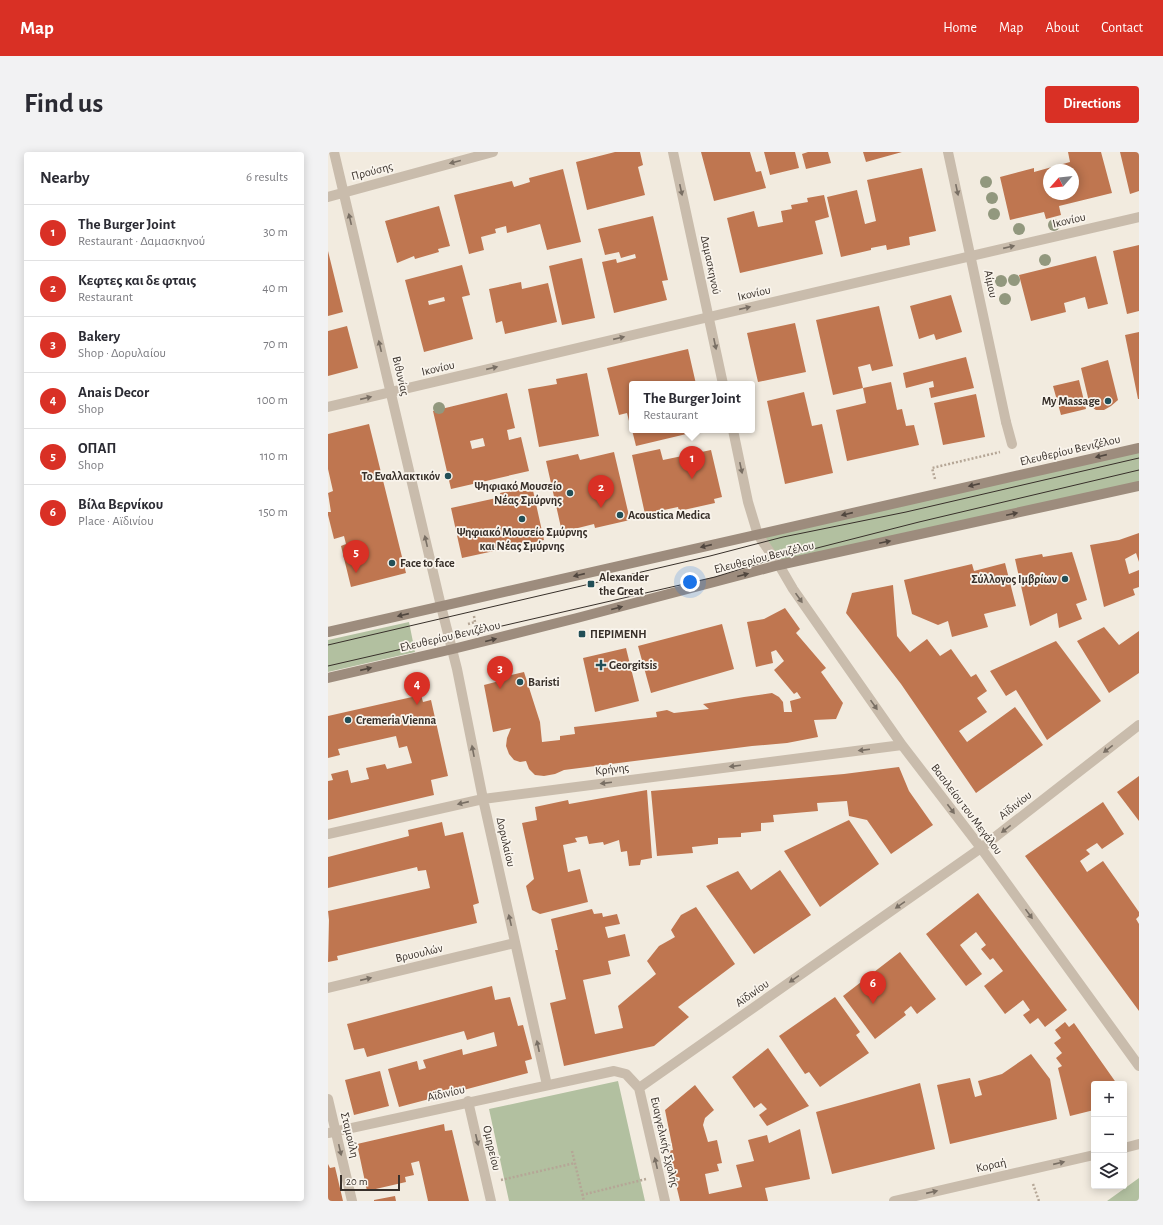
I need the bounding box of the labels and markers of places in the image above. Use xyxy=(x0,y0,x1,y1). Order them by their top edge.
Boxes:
place label: My Massage xyxy=(1042,395,1100,408)
marker: My Massage xyxy=(1103,396,1113,406)
pin: 1 xyxy=(679,446,705,479)
place label: Το Εναλλακτικόν xyxy=(361,470,441,482)
marker: Το Εναλλακτικόν xyxy=(443,471,453,481)
pin: 2 xyxy=(588,475,614,508)
place label: Ψηφιακό Μουσείο Νέας Σμύρνης xyxy=(474,480,562,507)
marker: Ψηφιακό Μουσείο Νέας Σμύρνης xyxy=(565,488,575,498)
place label: Acoustica Medica xyxy=(628,509,711,521)
marker: Acoustica Medica xyxy=(615,510,625,520)
marker: Ψηφιακό Μουσείο Σμύρνης και Νέας Σμύρνης xyxy=(517,514,527,524)
place label: Ψηφιακό Μουσείο Σμύρνης και Νέας Σμύρνης xyxy=(457,526,588,553)
pin: 5 xyxy=(343,540,369,573)
place label: Face to face xyxy=(400,557,455,569)
marker: Face to face xyxy=(387,558,397,568)
place label: Alexander the Great xyxy=(599,571,649,597)
place label: Σύλλογος Ιμβρίων xyxy=(971,573,1058,586)
marker: Σύλλογος Ιμβρίων xyxy=(1060,574,1070,584)
marker: Alexander the Great xyxy=(586,579,596,589)
place label: ΠΕΡΙΜΕΝΗ xyxy=(590,628,647,640)
marker: ΠΕΡΙΜΕΝΗ xyxy=(577,629,587,639)
pin: 3 xyxy=(487,656,513,689)
place label: Georgitsis xyxy=(609,659,658,671)
marker: Georgitsis xyxy=(596,660,606,670)
pin: 4 xyxy=(404,672,430,705)
place label: Baristi xyxy=(528,676,560,688)
marker: Baristi xyxy=(515,677,525,687)
place label: Cremeria Vienna xyxy=(356,714,437,726)
marker: Cremeria Vienna xyxy=(343,715,353,725)
pin: 6 xyxy=(860,971,886,1004)

